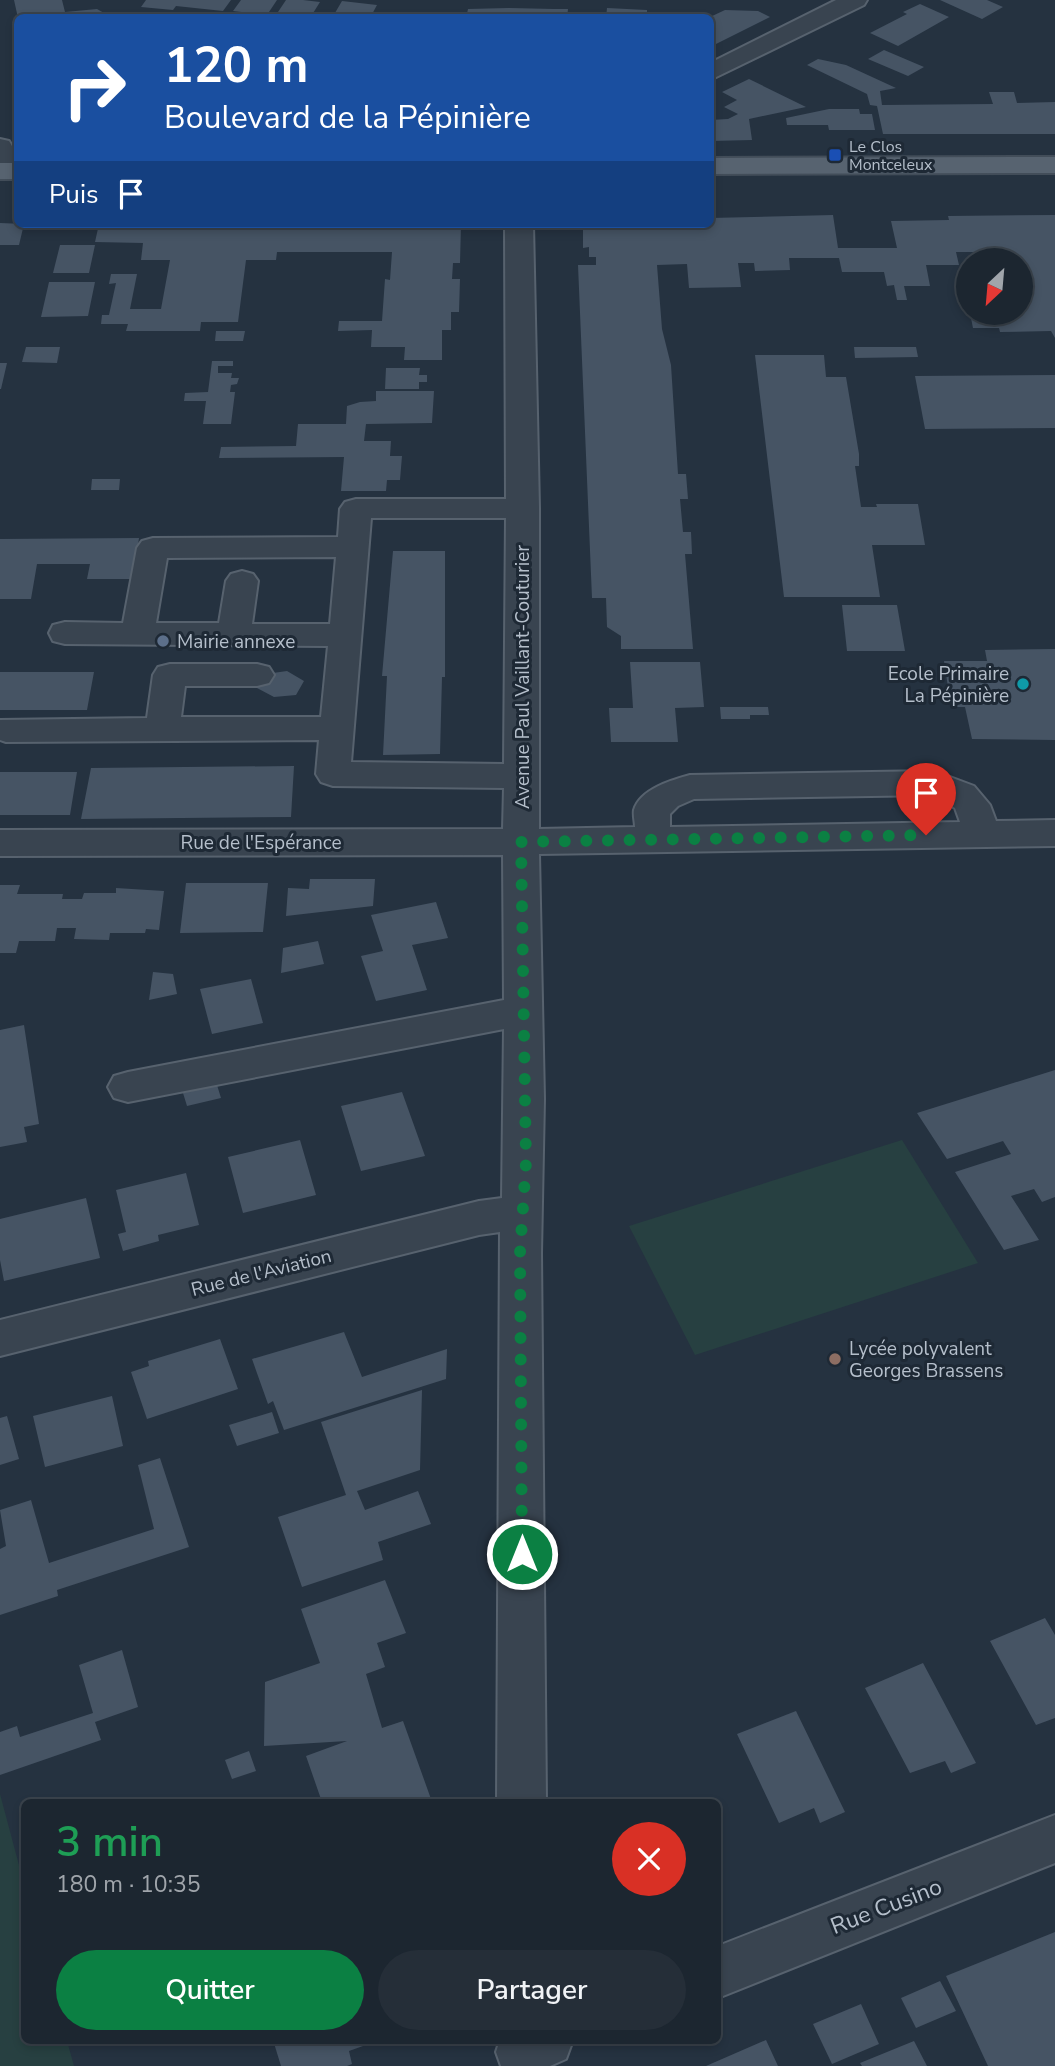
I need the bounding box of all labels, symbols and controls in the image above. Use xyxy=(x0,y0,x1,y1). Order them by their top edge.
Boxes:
text: 120 m xyxy=(164,32,308,99)
icon: right xyxy=(49,42,140,133)
text: Boulevard de la Pépinière xyxy=(164,96,531,139)
place label: Le Clos Montceleux xyxy=(849,136,933,176)
marker: Le Clos Montceleux xyxy=(827,147,843,163)
icon: arrive xyxy=(112,175,150,213)
text: Puis xyxy=(49,177,98,212)
north arrow xyxy=(956,248,1032,326)
map controls xyxy=(956,248,1033,325)
street label: Avenue Paul Vaillant-Couturier xyxy=(510,545,536,809)
place label: Mairie annexe xyxy=(177,629,295,655)
marker: Mairie annexe xyxy=(155,633,171,649)
place label: Ecole Primaire La Pépinière xyxy=(888,661,1009,709)
marker: Ecole Primaire La Pépinière xyxy=(1015,676,1031,692)
pin xyxy=(896,763,956,835)
icon: arrive xyxy=(907,774,945,812)
street label: Rue de l'Espérance xyxy=(180,830,342,856)
street label: Rue de l'Aviation xyxy=(188,1243,334,1303)
place label: Lycée polyvalent Georges Brassens xyxy=(849,1336,1003,1384)
marker: Lycée polyvalent Georges Brassens xyxy=(827,1351,843,1367)
position arrow xyxy=(485,1517,559,1591)
text: 3 min xyxy=(56,1814,163,1871)
button: close xyxy=(612,1822,686,1896)
text: 180 m · 10:35 xyxy=(56,1869,201,1900)
street label: Rue Cusino xyxy=(826,1871,946,1942)
button: Quitter xyxy=(56,1950,364,2030)
button: Partager xyxy=(378,1950,686,2030)

